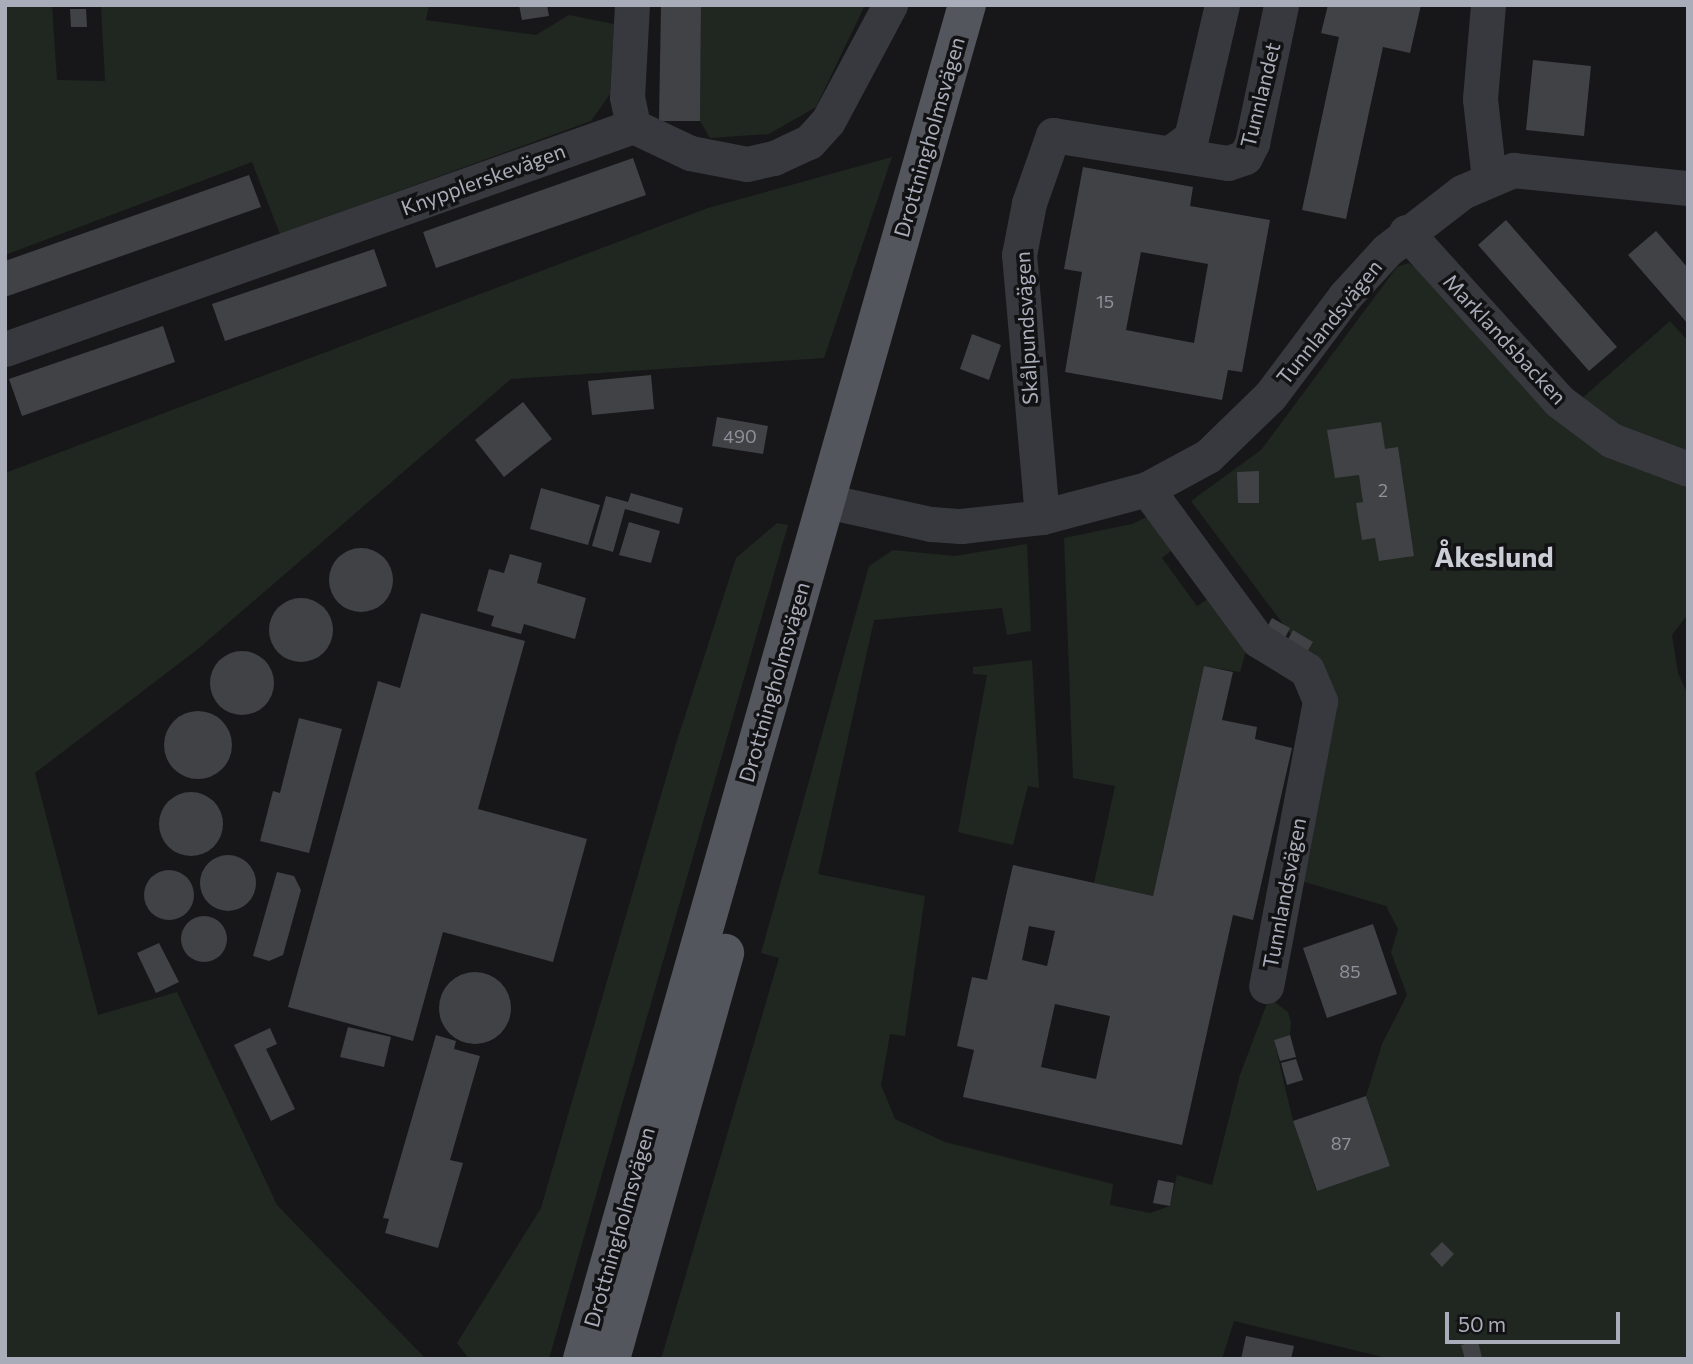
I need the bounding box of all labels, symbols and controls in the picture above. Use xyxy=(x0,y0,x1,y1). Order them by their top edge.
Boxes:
street label: Drottningholmsvägen xyxy=(888,34,970,240)
street label: Tunnlandet xyxy=(1235,40,1285,150)
street label: Knypplerskevägen xyxy=(397,138,569,220)
street label: Skålpundsvägen xyxy=(1009,251,1043,405)
street label: Tunnlandsvägen xyxy=(1271,255,1387,389)
street label: Marklandsbacken xyxy=(1438,269,1572,409)
house number: 15 xyxy=(1096,290,1114,312)
house number: 490 xyxy=(723,425,757,447)
house number: 2 xyxy=(1378,479,1388,501)
district label: Åkeslund xyxy=(1434,539,1554,573)
street label: Drottningholmsvägen xyxy=(733,579,815,785)
street label: Tunnlandsvägen xyxy=(1257,815,1311,971)
house number: 85 xyxy=(1339,960,1361,982)
street label: Drottningholmsvägen xyxy=(578,1124,660,1330)
house number: 87 xyxy=(1331,1132,1351,1154)
scale bar xyxy=(1448,1298,1623,1342)
text: 50 m xyxy=(1458,1311,1506,1336)

